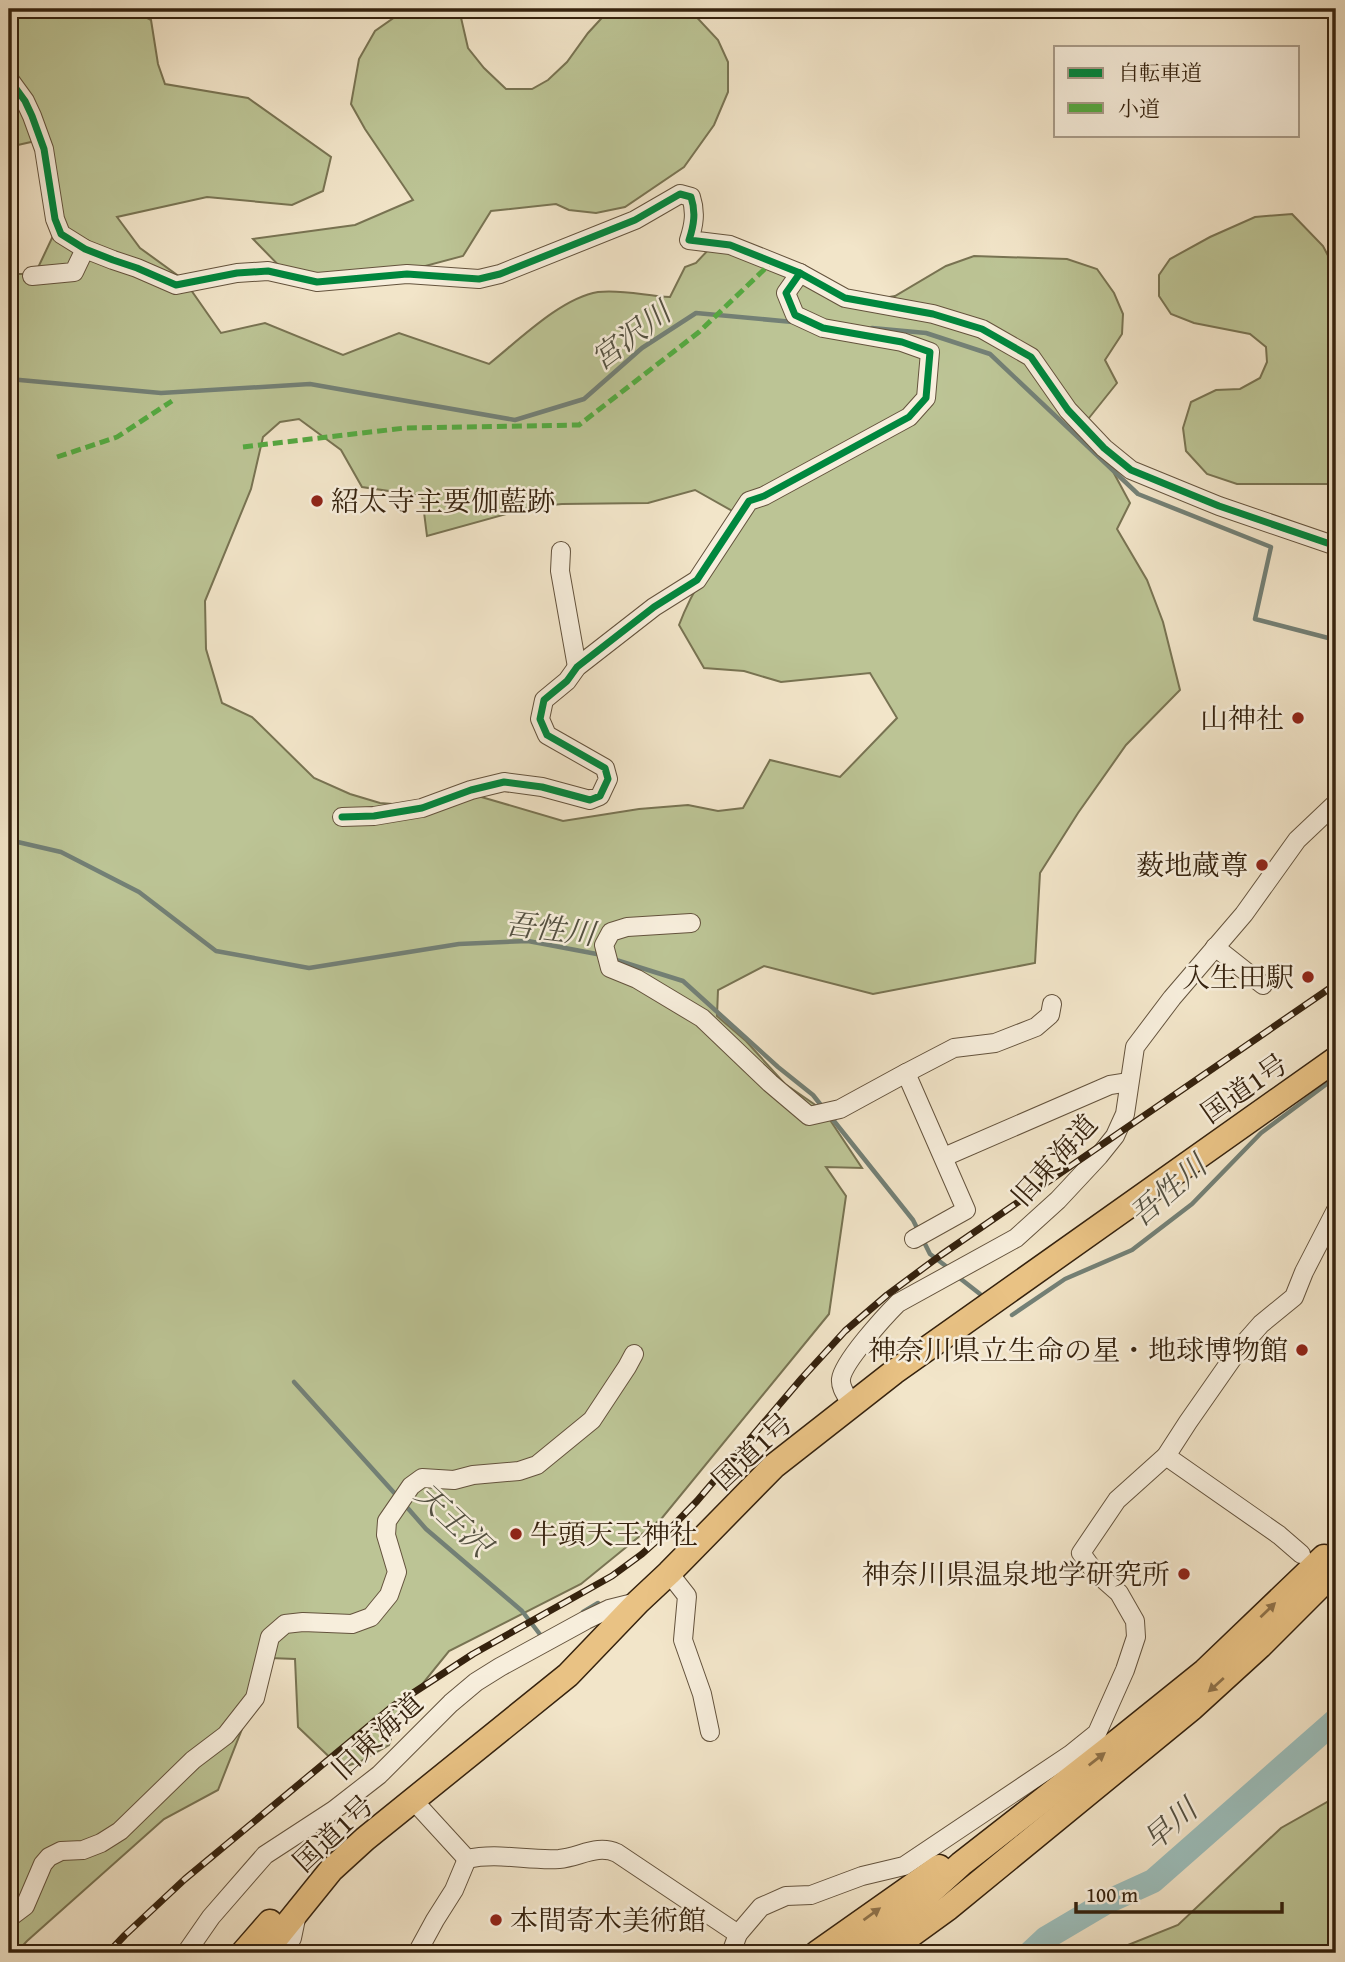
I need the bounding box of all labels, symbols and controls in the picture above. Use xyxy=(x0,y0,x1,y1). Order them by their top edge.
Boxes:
legend xyxy=(1054,46,1300,136)
text: 自転車道 xyxy=(1118,57,1202,88)
text: 小道 xyxy=(1118,93,1160,124)
water label: 宮沢川 xyxy=(581,289,682,380)
place label: 紹太寺主要伽藍跡 xyxy=(331,480,555,521)
marker: 紹太寺主要伽藍跡 xyxy=(309,493,325,509)
place label: 山神社 xyxy=(1200,697,1284,738)
marker: 山神社 xyxy=(1290,710,1306,726)
place label: 薮地蔵尊 xyxy=(1136,844,1248,885)
marker: 薮地蔵尊 xyxy=(1254,857,1270,873)
water label: 吾性川 xyxy=(503,901,600,956)
place label: 入生田駅 xyxy=(1182,956,1294,997)
marker: 入生田駅 xyxy=(1300,969,1316,985)
street label: 国道1号 xyxy=(1192,1043,1295,1132)
street label: 旧東海道 xyxy=(1001,1104,1106,1215)
water label: 吾性川 xyxy=(1119,1142,1218,1236)
place label: 神奈川県立生命の星・地球博物館 xyxy=(868,1329,1288,1370)
marker: 神奈川県立生命の星・地球博物館 xyxy=(1294,1342,1310,1358)
street label: 国道1号 xyxy=(702,1402,801,1499)
water label: 天王沢 xyxy=(406,1472,505,1569)
place label: 牛頭天王神社 xyxy=(530,1513,698,1554)
marker: 牛頭天王神社 xyxy=(508,1526,524,1542)
place label: 神奈川県温泉地学研究所 xyxy=(862,1553,1170,1594)
marker: 神奈川県温泉地学研究所 xyxy=(1176,1566,1192,1582)
one-way arrow xyxy=(1260,1601,1277,1618)
one-way arrow xyxy=(1208,1677,1225,1693)
street label: 旧東海道 xyxy=(322,1682,432,1789)
one-way arrow xyxy=(1087,1751,1105,1766)
street label: 国道1号 xyxy=(283,1784,382,1881)
water label: 早川 xyxy=(1132,1786,1209,1861)
scale bar xyxy=(1076,1871,1282,1915)
text: 100 m xyxy=(1086,1879,1138,1910)
place label: 本間寄木美術館 xyxy=(510,1899,706,1940)
one-way arrow xyxy=(863,1907,881,1921)
marker: 本間寄木美術館 xyxy=(488,1912,504,1928)

